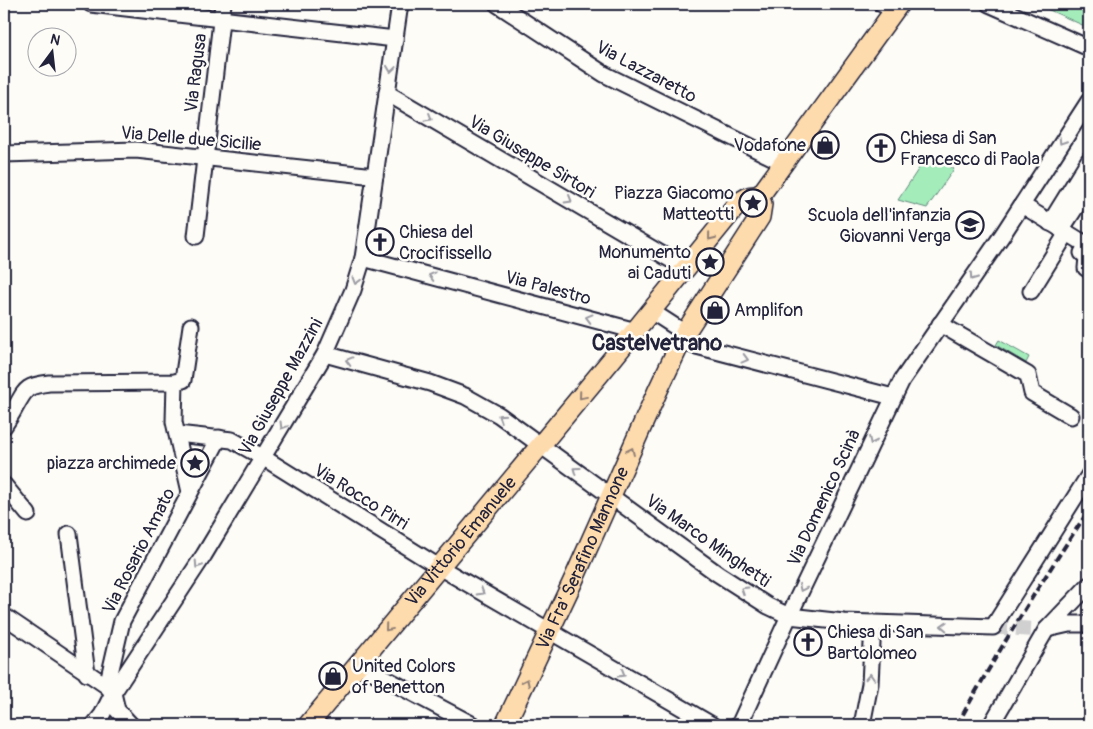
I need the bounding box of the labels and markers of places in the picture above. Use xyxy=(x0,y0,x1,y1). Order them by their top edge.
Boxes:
place label: Chiesa di San Francesco di Paola xyxy=(900,127,1040,171)
shop icon: Vodafone xyxy=(810,130,840,160)
church icon: Chiesa di San Francesco di Paola xyxy=(866,133,896,163)
place label: Vodafone xyxy=(734,134,806,157)
place label: Piazza Giacomo Matteotti xyxy=(614,182,734,226)
place icon: Piazza Giacomo Matteotti xyxy=(738,188,768,218)
place label: Scuola dell'infanzia Giovanni Verga xyxy=(807,204,951,248)
school or university icon: Scuola dell'infanzia Giovanni Verga xyxy=(955,210,985,240)
place label: Chiesa del Crocifissello xyxy=(399,221,492,265)
church icon: Chiesa del Crocifissello xyxy=(365,227,395,257)
place label: Monumento ai Caduti xyxy=(598,241,691,285)
place icon: Monumento ai Caduti xyxy=(695,247,725,277)
shop icon: Amplifon xyxy=(700,295,730,325)
place label: Amplifon xyxy=(734,299,803,322)
place icon: piazza archimede xyxy=(180,448,210,478)
place label: piazza archimede xyxy=(47,452,176,475)
place label: Chiesa di San Bartolomeo xyxy=(827,621,924,665)
church icon: Chiesa di San Bartolomeo xyxy=(793,627,823,657)
place label: United Colors of Benetton xyxy=(352,655,455,699)
shop icon: United Colors of Benetton xyxy=(318,661,348,691)

